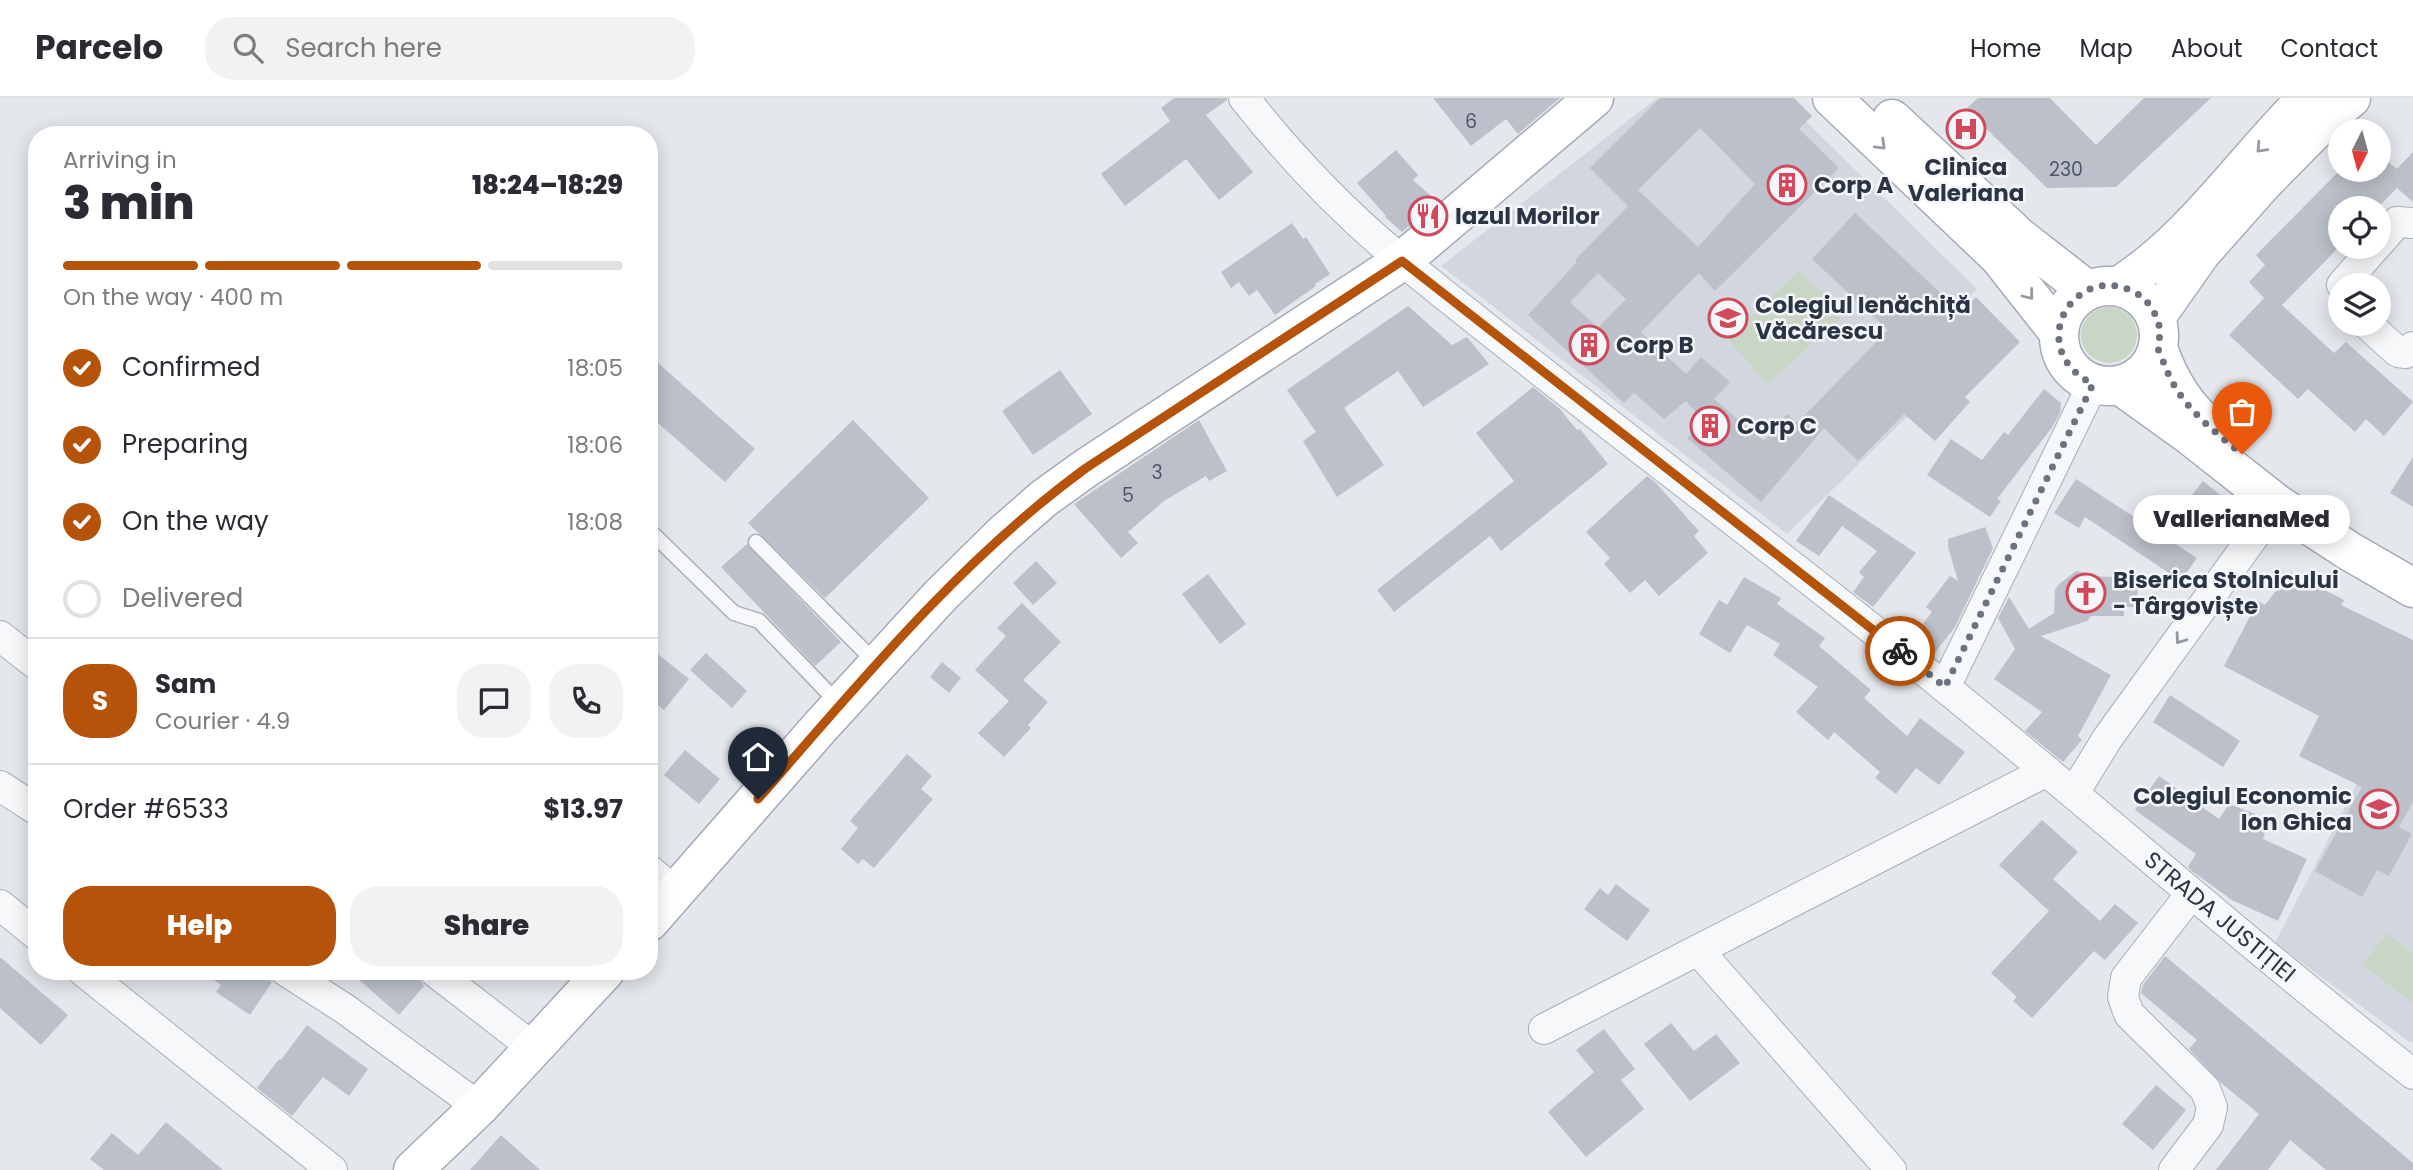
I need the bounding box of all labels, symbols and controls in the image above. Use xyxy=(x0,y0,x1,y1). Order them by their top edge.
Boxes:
search box xyxy=(205,17,695,80)
text: Parcelo xyxy=(35,24,163,71)
icon: search xyxy=(229,29,267,67)
text: Search here xyxy=(285,30,442,66)
text: Home xyxy=(1970,32,2042,65)
text: Map xyxy=(2080,32,2133,65)
text: About xyxy=(2171,32,2242,65)
text: Contact xyxy=(2280,32,2378,65)
house number: 6 xyxy=(1465,108,1477,135)
hospital icon: Clinica Valeriana xyxy=(1945,108,1987,150)
north arrow xyxy=(2328,119,2390,182)
map controls xyxy=(2328,119,2391,336)
one-way arrow xyxy=(1873,137,1886,149)
one-way arrow xyxy=(2256,140,2269,153)
text: Arriving in xyxy=(63,144,177,176)
place label: Clinica Valeriana xyxy=(1908,151,2024,209)
house number: 230 xyxy=(2049,156,2083,183)
building icon: Corp A xyxy=(1766,164,1808,206)
text: 18:24–18:29 xyxy=(472,167,623,203)
place label: Corp A xyxy=(1814,169,1894,201)
text: 3 min xyxy=(63,171,195,235)
restaurant icon: Iazul Morilor xyxy=(1407,195,1449,237)
button: locate xyxy=(2328,196,2391,259)
place label: Iazul Morilor xyxy=(1455,200,1600,232)
button: layers xyxy=(2328,273,2391,336)
text: On the way · 400 m xyxy=(63,281,283,313)
one-way arrow xyxy=(2021,287,2033,300)
place label: Colegiul Ienăchiță Văcărescu xyxy=(1755,289,1971,347)
school or university icon: Colegiul Ienăchiță Văcărescu xyxy=(1707,297,1749,339)
building icon: Corp B xyxy=(1568,324,1610,366)
place label: Corp B xyxy=(1616,329,1694,361)
icon: check xyxy=(63,349,101,387)
text: Confirmed xyxy=(122,349,260,385)
text: 18:05 xyxy=(567,352,623,384)
pin xyxy=(2212,382,2272,454)
icon: bag xyxy=(2223,393,2261,431)
building icon: Corp C xyxy=(1689,405,1731,447)
place label: Corp C xyxy=(1737,410,1817,442)
icon: check xyxy=(63,426,101,464)
text: Preparing xyxy=(122,426,248,462)
text: 18:06 xyxy=(567,429,623,461)
house number: 3 xyxy=(1151,459,1163,486)
house number: 5 xyxy=(1122,482,1134,509)
callout: VallerianaMed xyxy=(2134,496,2350,545)
icon: check xyxy=(63,503,101,541)
text: On the way xyxy=(122,503,269,539)
text: VallerianaMed xyxy=(2153,503,2330,535)
text: 18:08 xyxy=(567,506,623,538)
place label: Biserica Stolnicului - Târgoviște xyxy=(2113,564,2339,622)
church icon: Biserica Stolnicului - Târgoviște xyxy=(2065,572,2107,614)
text: Delivered xyxy=(122,580,243,616)
courier xyxy=(1865,616,1935,686)
one-way arrow xyxy=(2176,631,2188,644)
icon: bike xyxy=(1881,632,1919,670)
button: chat xyxy=(457,664,531,738)
button: phone xyxy=(549,664,623,738)
text: Sam xyxy=(155,666,216,702)
text: S xyxy=(92,683,108,719)
text: Courier · 4.9 xyxy=(155,705,290,737)
pin xyxy=(728,727,788,799)
icon: home xyxy=(739,738,777,776)
place label: Colegiul Economic Ion Ghica xyxy=(2133,780,2352,838)
school or university icon: Colegiul Economic Ion Ghica xyxy=(2358,788,2400,830)
text: Order #6533 xyxy=(63,791,229,827)
text: $13.97 xyxy=(543,791,623,827)
street label: STRADA JUSTIȚIEI xyxy=(2138,844,2303,989)
button: Help xyxy=(63,886,336,966)
button: Share xyxy=(350,886,623,966)

